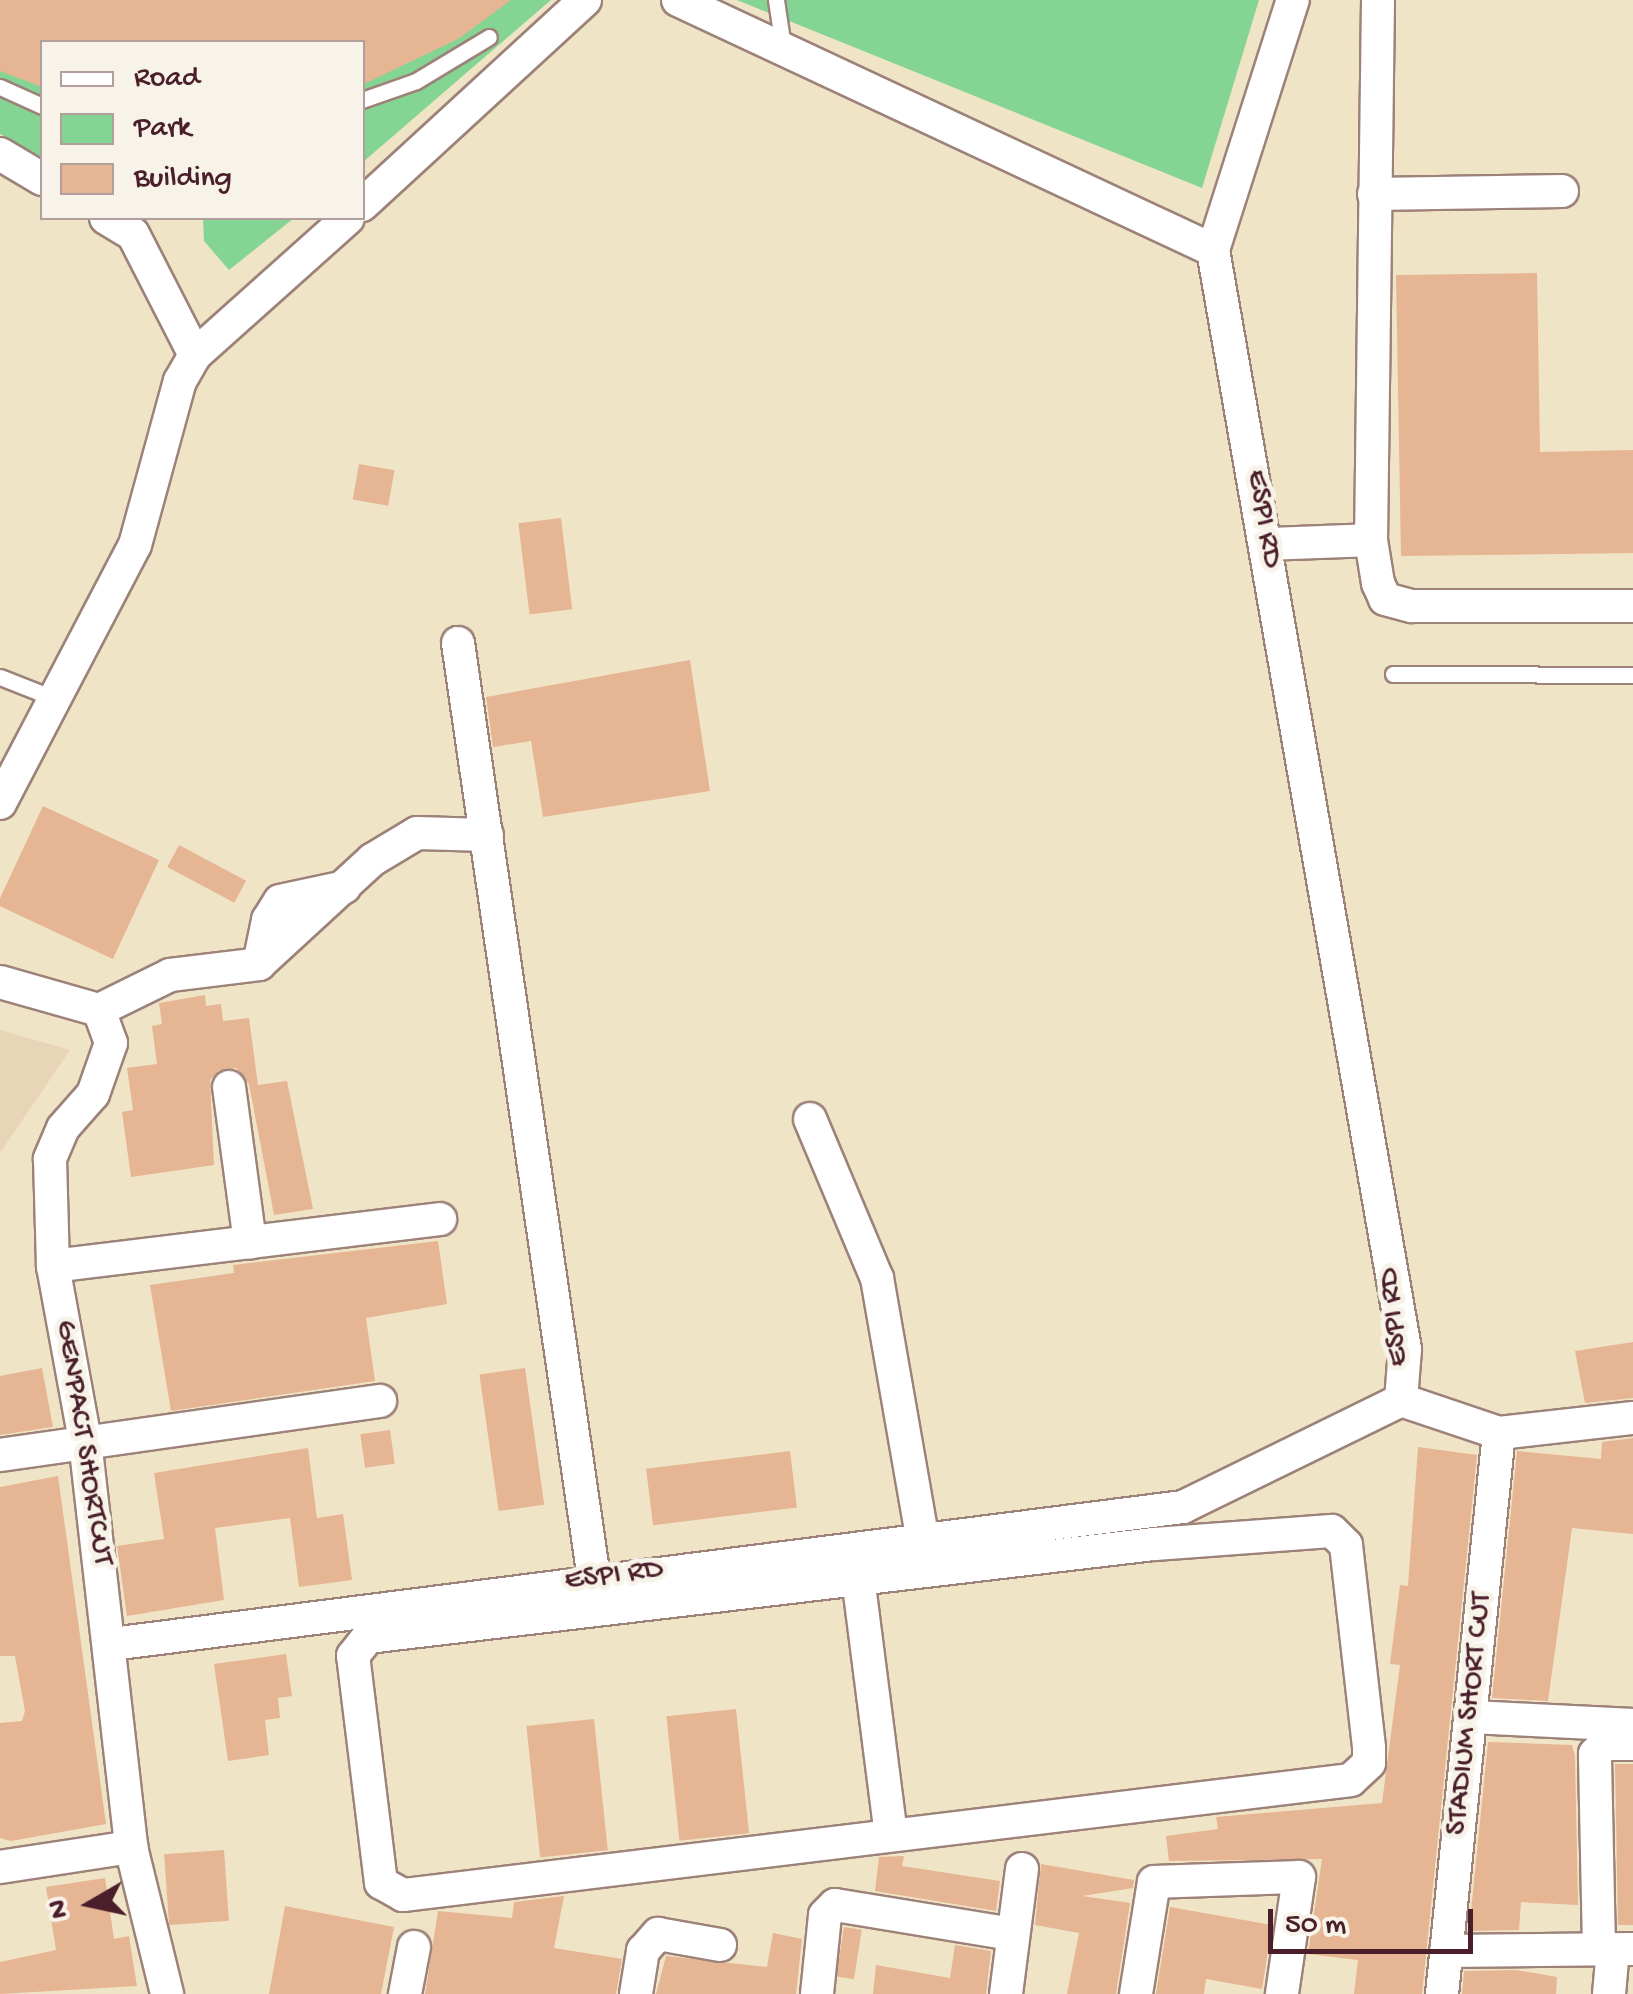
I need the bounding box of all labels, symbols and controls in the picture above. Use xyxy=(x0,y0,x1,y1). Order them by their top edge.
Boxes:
legend xyxy=(40,40,365,220)
text: Road xyxy=(134,62,200,97)
text: Park xyxy=(134,112,191,147)
text: Building xyxy=(134,162,232,197)
street label: ESPI RD xyxy=(1236,467,1288,571)
street label: ESPI RD xyxy=(1373,1266,1419,1368)
street label: GENPACT SHORTCUT xyxy=(45,1318,119,1568)
street label: ESPI RD xyxy=(563,1553,665,1601)
street label: STADIUM SHORT CUT xyxy=(1440,1591,1502,1837)
north arrow xyxy=(40,1854,140,1954)
scale bar xyxy=(1273,1889,1478,1951)
text: N xyxy=(42,1897,78,1920)
text: 50 m xyxy=(1285,1909,1346,1944)

